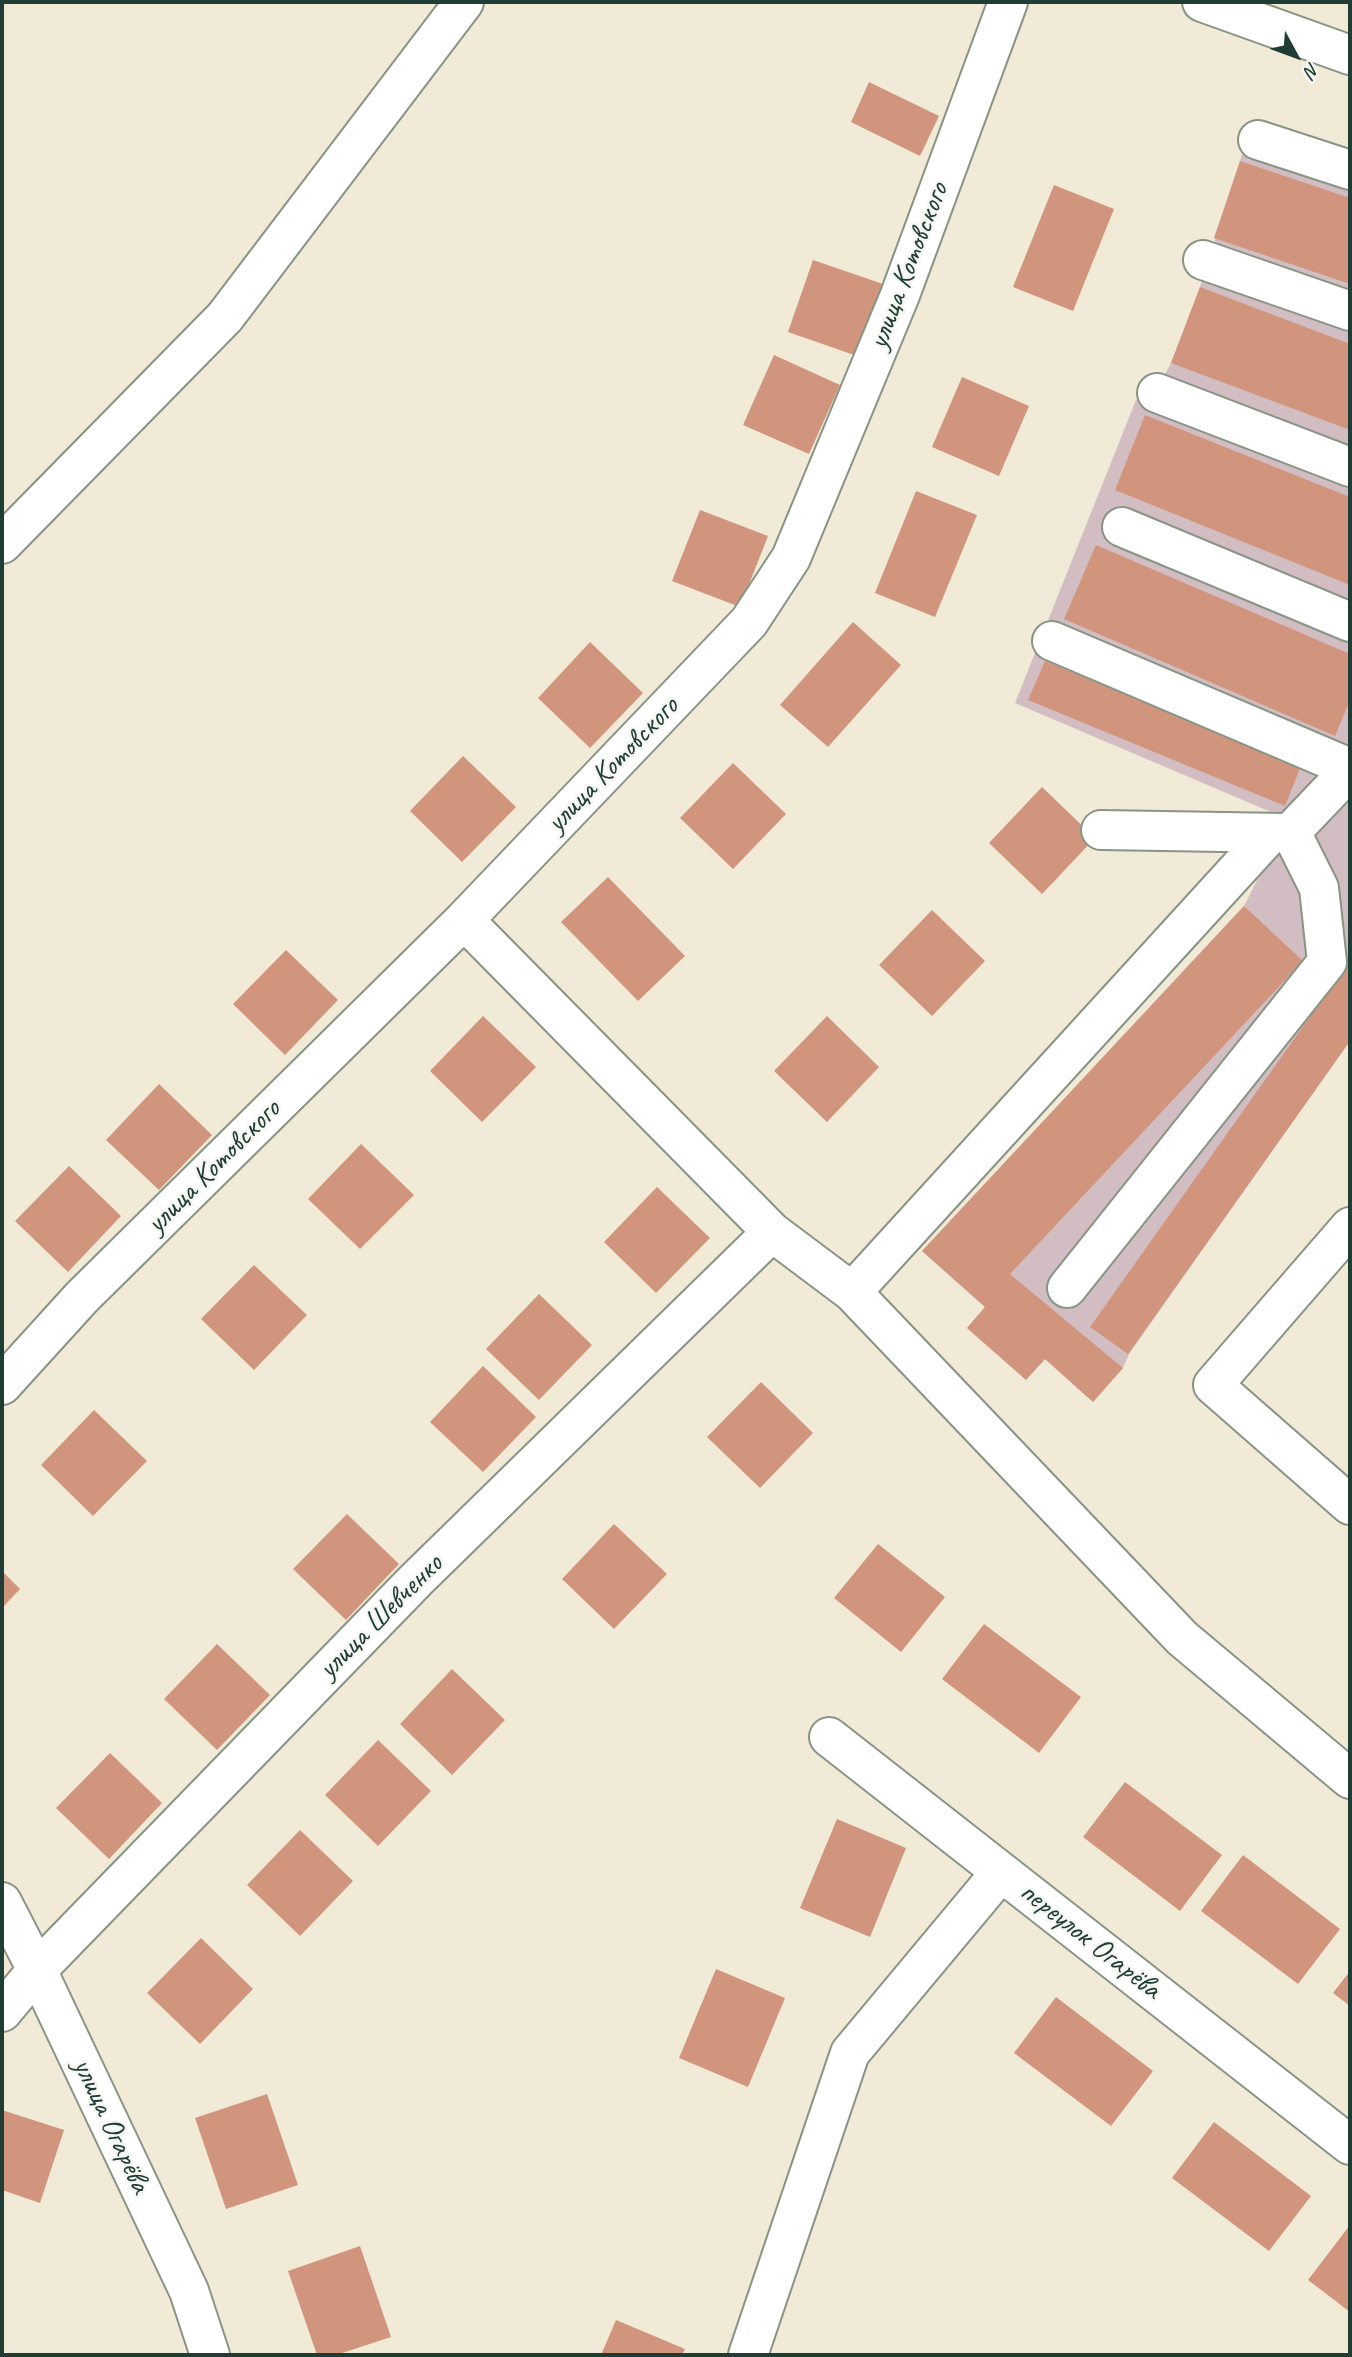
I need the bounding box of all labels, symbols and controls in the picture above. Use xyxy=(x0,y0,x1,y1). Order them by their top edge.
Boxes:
north arrow xyxy=(1261,21,1331,91)
text: N xyxy=(1299,57,1325,82)
street label: улица Котовского xyxy=(861,178,957,354)
street label: улица Котовского xyxy=(539,689,687,841)
street label: улица Котовского xyxy=(139,1092,289,1242)
street label: улица Шевченко xyxy=(311,1547,451,1687)
street label: переулок Огарёва xyxy=(1012,1874,1168,2008)
street label: улица Огарёва xyxy=(64,2053,158,2199)

